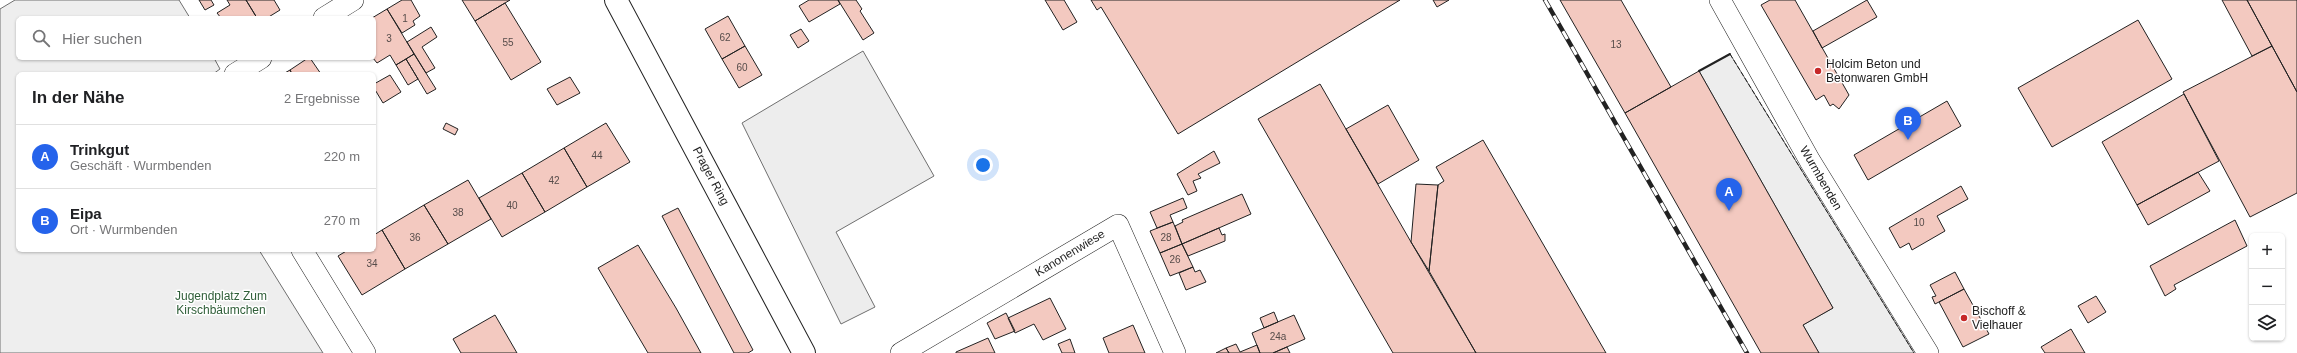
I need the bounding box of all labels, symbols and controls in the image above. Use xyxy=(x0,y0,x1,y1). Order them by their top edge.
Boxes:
house number: 1 xyxy=(402,13,408,24)
search box xyxy=(16,16,376,60)
icon: search xyxy=(30,27,52,49)
text: Hier suchen xyxy=(62,30,142,47)
house number: 62 xyxy=(719,32,731,43)
house number: 3 xyxy=(386,33,392,44)
house number: 55 xyxy=(502,37,514,48)
house number: 13 xyxy=(1610,39,1622,50)
place label: Holcim Beton und Betonwaren GmbH xyxy=(1826,57,1928,85)
house number: 60 xyxy=(736,62,748,73)
marker: Holcim Beton und Betonwaren GmbH xyxy=(1813,66,1823,76)
text: In der Nähe xyxy=(32,88,125,107)
text: 2 Ergebnisse xyxy=(284,91,360,106)
pin: B xyxy=(1895,107,1921,140)
text: Trinkgut xyxy=(70,141,129,158)
street label: Wurmbenden xyxy=(1797,143,1845,213)
street label: Prager Ring xyxy=(690,144,732,208)
text: A xyxy=(40,149,50,164)
text: 220 m xyxy=(324,149,360,164)
house number: 44 xyxy=(591,150,603,161)
your location xyxy=(973,155,993,175)
text: Geschäft · Wurmbenden xyxy=(70,158,211,173)
house number: 42 xyxy=(548,175,560,186)
pin: A xyxy=(1716,178,1742,211)
house number: 40 xyxy=(506,200,518,211)
text: Eipa xyxy=(70,205,102,222)
house number: 38 xyxy=(452,207,464,218)
text: B xyxy=(40,213,50,228)
text: 270 m xyxy=(324,213,360,228)
house number: 10 xyxy=(1913,217,1925,228)
text: Ort · Wurmbenden xyxy=(70,222,177,237)
street label: Kanonenwiese xyxy=(1033,227,1108,279)
house number: 36 xyxy=(409,232,421,243)
house number: 28 xyxy=(1160,232,1172,243)
map controls xyxy=(2249,233,2285,341)
button: + xyxy=(2249,233,2285,269)
house number: 26 xyxy=(1169,254,1181,265)
house number: 34 xyxy=(366,258,378,269)
button: − xyxy=(2249,269,2285,305)
park label: Jugendplatz Zum Kirschbäumchen xyxy=(175,289,267,317)
place label: Bischoff & Vielhauer xyxy=(1972,304,2026,332)
button: layers xyxy=(2249,305,2285,341)
marker: Bischoff & Vielhauer xyxy=(1959,313,1969,323)
house number: 24a xyxy=(1270,331,1287,342)

